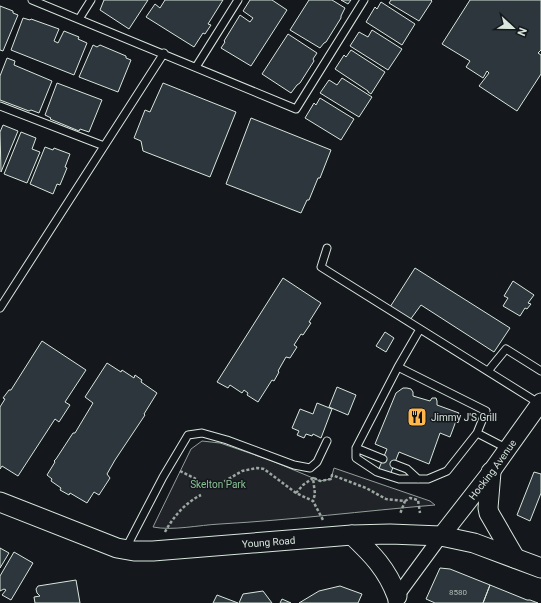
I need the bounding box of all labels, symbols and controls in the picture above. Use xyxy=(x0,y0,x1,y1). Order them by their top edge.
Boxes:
north arrow xyxy=(493,8,533,48)
text: N xyxy=(514,26,529,38)
restaurant icon: Jimmy J'S Grill xyxy=(406,406,428,428)
place label: Jimmy J'S Grill xyxy=(431,412,497,423)
street label: Hocking Avenue xyxy=(466,437,518,502)
park label: Skelton Park xyxy=(190,479,247,490)
street label: Young Road xyxy=(242,534,296,549)
house number: 8580 xyxy=(449,588,467,597)

